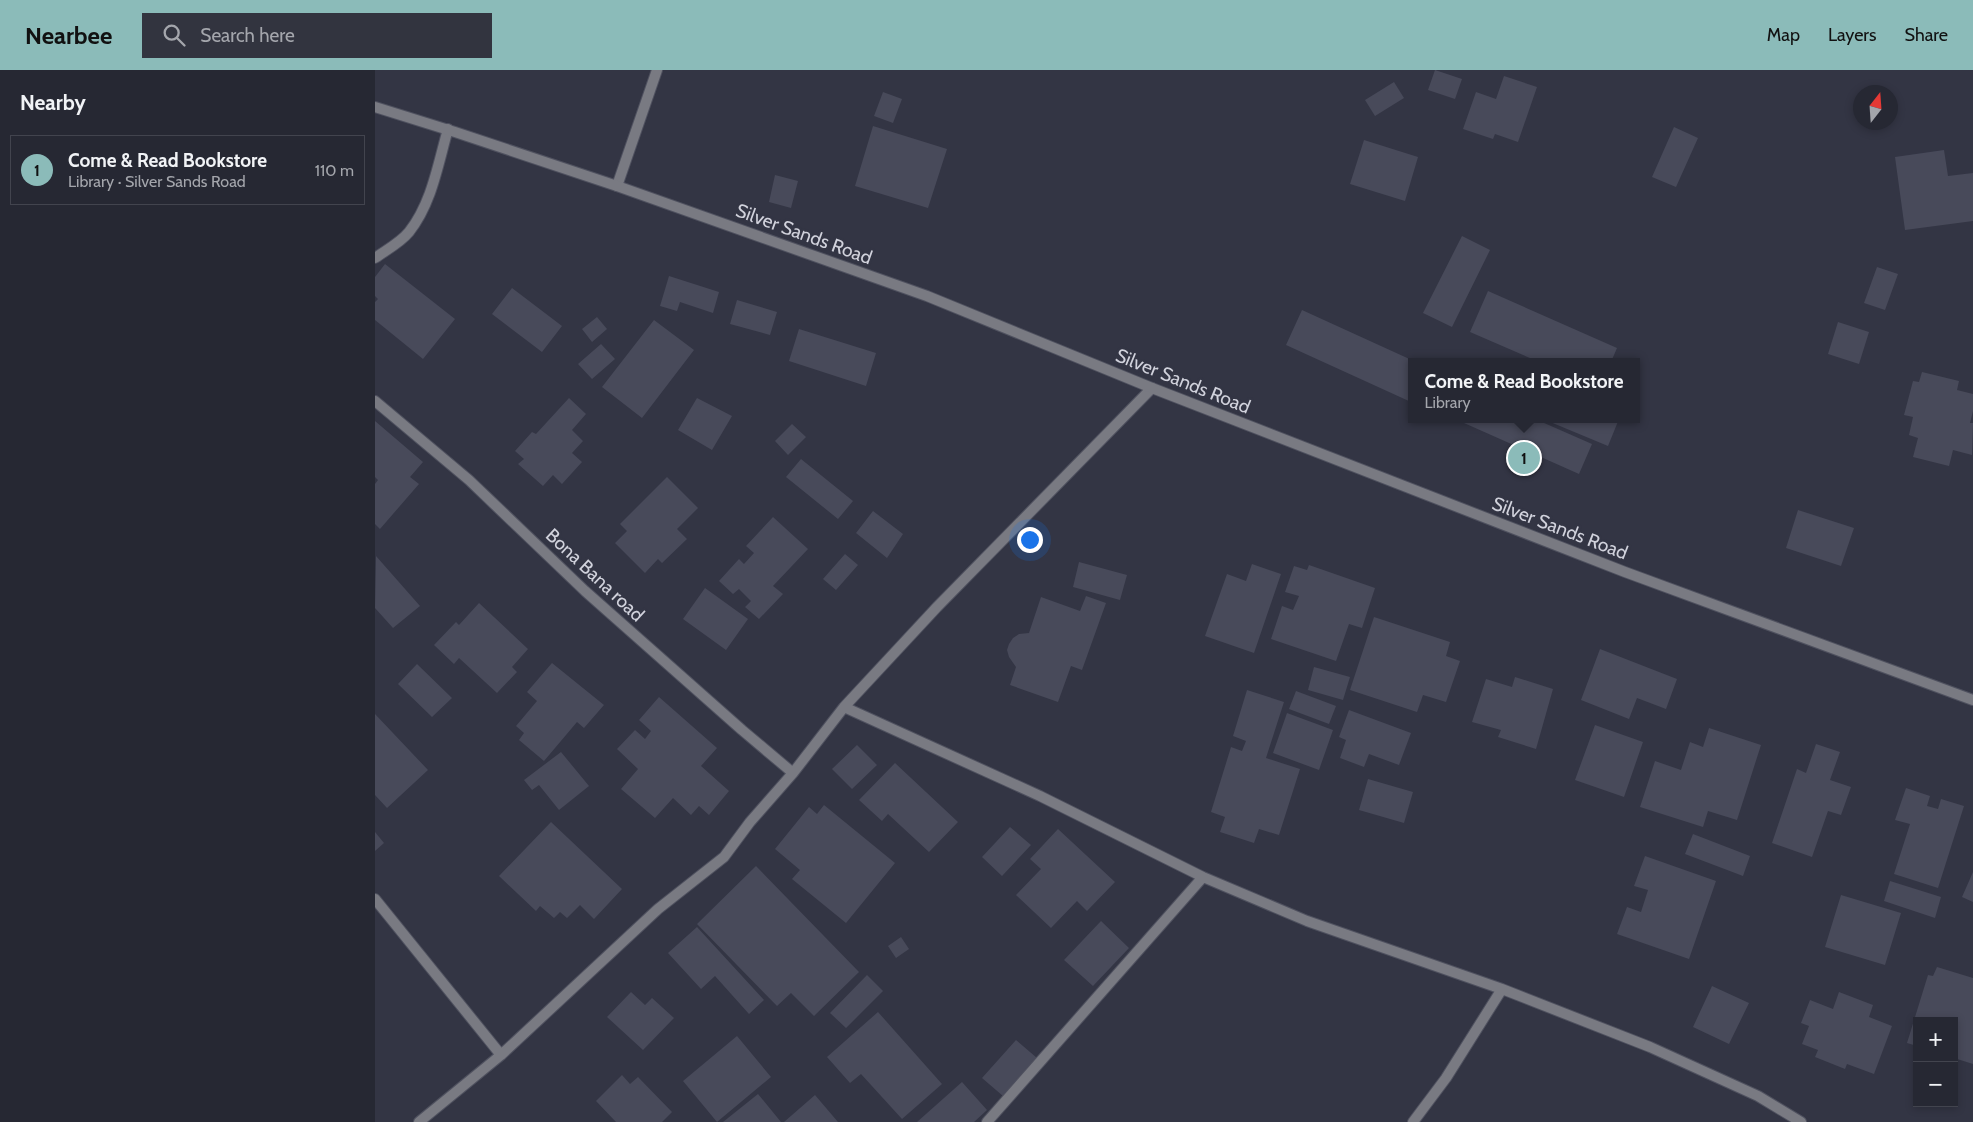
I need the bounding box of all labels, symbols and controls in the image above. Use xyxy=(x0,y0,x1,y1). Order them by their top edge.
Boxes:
search box xyxy=(142,13,492,58)
text: Nearbee xyxy=(25,21,112,50)
icon: search xyxy=(160,21,188,49)
text: Search here xyxy=(200,24,295,47)
text: Map xyxy=(1767,24,1800,46)
text: Layers xyxy=(1828,24,1877,46)
text: Share xyxy=(1905,24,1948,46)
north arrow xyxy=(1853,85,1898,130)
text: Nearby xyxy=(20,90,86,115)
text: Come & Read Bookstore xyxy=(68,149,267,172)
text: 1 xyxy=(34,161,40,180)
text: 110 m xyxy=(315,161,354,180)
text: Library · Silver Sands Road xyxy=(68,172,246,191)
street label: Silver Sands Road xyxy=(733,199,875,269)
street label: Silver Sands Road xyxy=(1112,344,1254,418)
popup xyxy=(1408,358,1640,423)
text: Come & Read Bookstore xyxy=(1425,370,1623,393)
text: Library xyxy=(1425,393,1471,412)
pin: 1 xyxy=(1508,439,1540,477)
street label: Silver Sands Road xyxy=(1489,492,1631,564)
street label: Bona Bana road xyxy=(541,524,649,626)
your location xyxy=(1017,527,1043,553)
map controls xyxy=(1913,1017,1958,1107)
button: + xyxy=(1913,1017,1958,1062)
button: − xyxy=(1913,1062,1958,1107)

